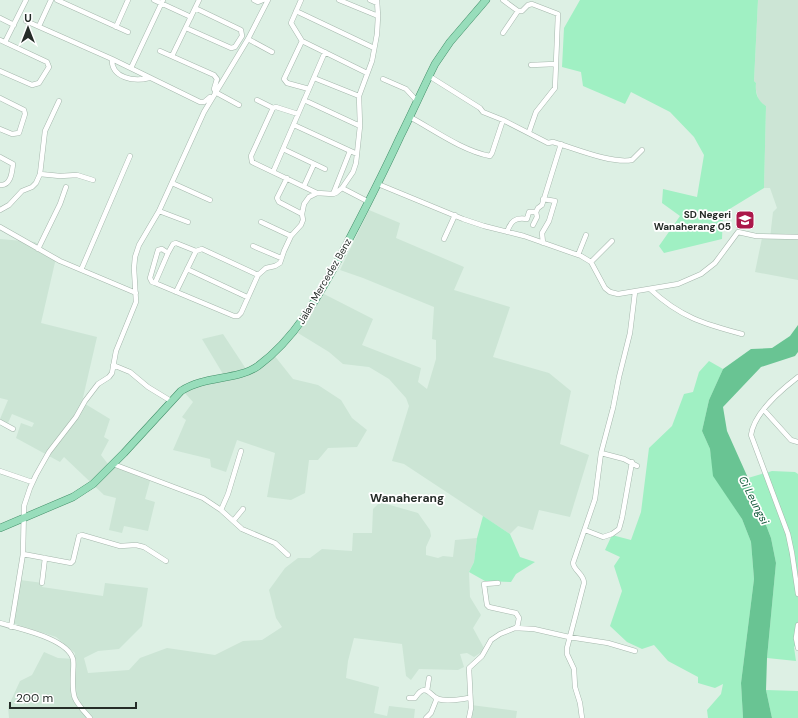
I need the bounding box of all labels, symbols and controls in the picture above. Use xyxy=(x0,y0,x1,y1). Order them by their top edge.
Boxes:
north arrow xyxy=(8,8,48,48)
text: U xyxy=(24,11,32,25)
place label: SD Negeri Wanaherang 05 xyxy=(654,208,731,233)
school or university icon: SD Negeri Wanaherang 05 xyxy=(734,209,756,231)
street label: Jalan Mercedez Benz xyxy=(295,236,354,326)
water label: Ci Leungsi xyxy=(736,473,772,527)
district label: Wanaherang xyxy=(370,490,444,506)
scale bar xyxy=(10,684,136,710)
text: 200 m xyxy=(16,690,53,706)

